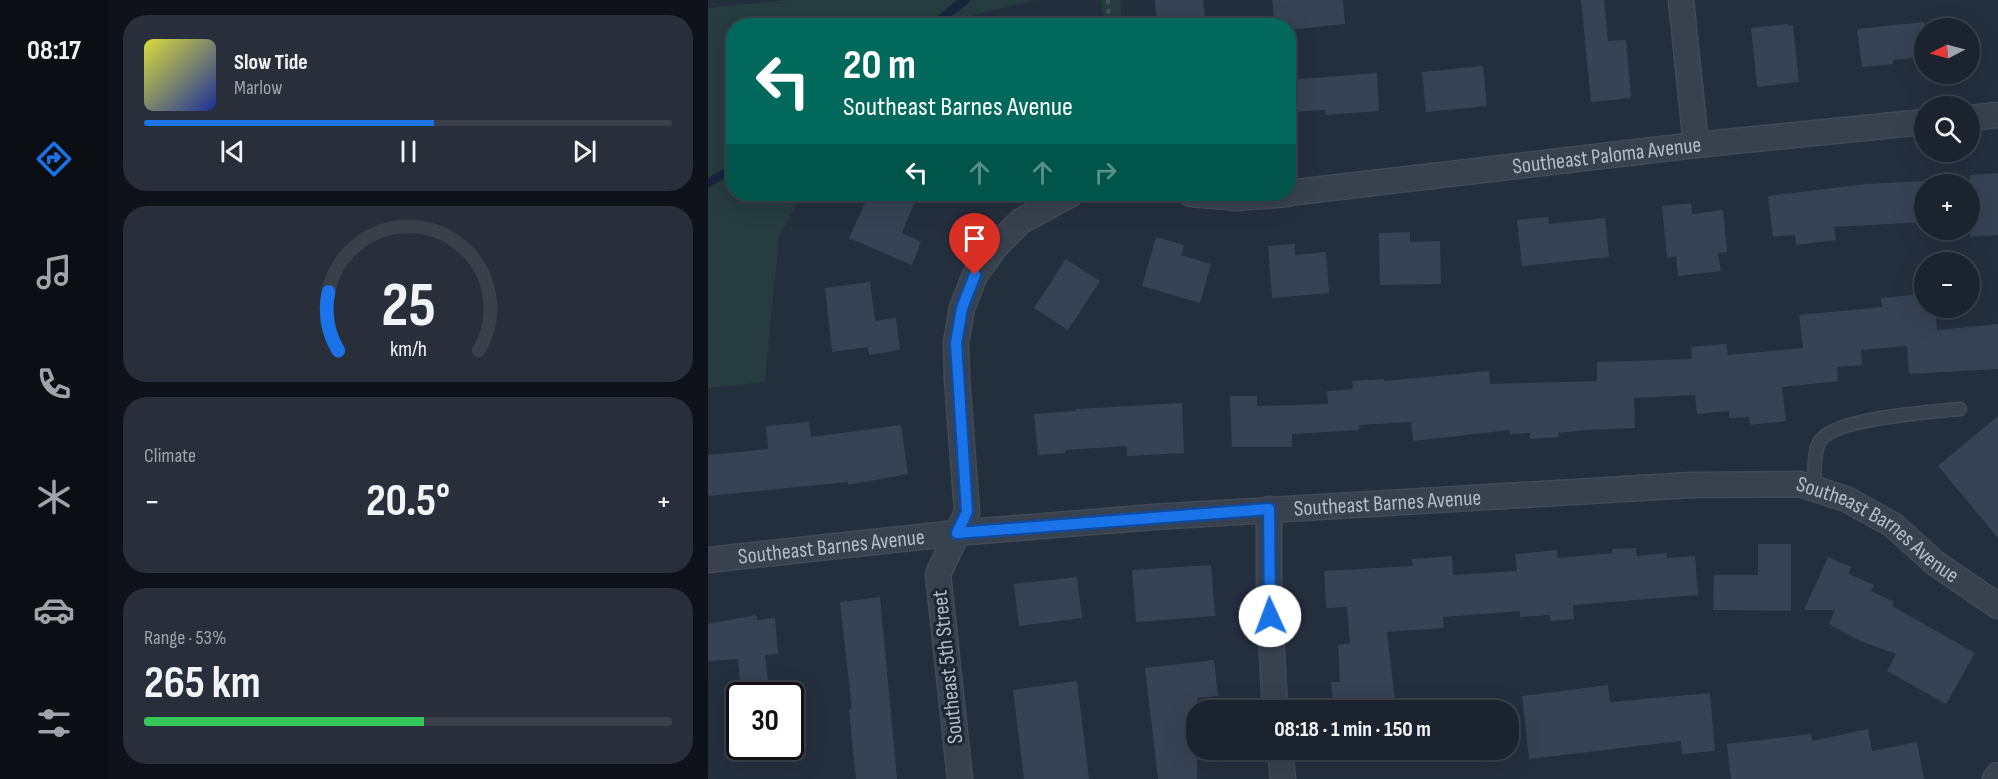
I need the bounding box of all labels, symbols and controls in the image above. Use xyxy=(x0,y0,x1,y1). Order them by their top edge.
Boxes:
north arrow xyxy=(1914,18,1980,84)
map controls xyxy=(1914,18,1980,318)
text: 08:17 xyxy=(27,35,81,67)
text: 20 m xyxy=(843,40,916,91)
icon: left xyxy=(744,42,822,120)
text: Slow Tide xyxy=(234,49,308,76)
text: Marlow xyxy=(234,76,282,100)
text: Southeast Barnes Avenue xyxy=(843,91,1073,123)
button: search xyxy=(1914,96,1980,162)
street label: Southeast Paloma Avenue xyxy=(1511,131,1703,180)
icon: previous xyxy=(216,135,249,168)
icon: pause xyxy=(392,135,425,168)
icon: next xyxy=(568,135,601,168)
icon: directions xyxy=(33,138,75,180)
icon: left xyxy=(900,156,933,189)
icon: ahead xyxy=(963,156,996,189)
icon: ahead xyxy=(1026,156,1059,189)
icon: right xyxy=(1089,156,1122,189)
button: + xyxy=(1914,174,1980,240)
pin xyxy=(949,213,1000,275)
icon: arrive xyxy=(958,222,991,255)
icon: music xyxy=(33,251,75,293)
button: − xyxy=(1914,252,1980,318)
text: 25 xyxy=(381,269,435,344)
text: km/h xyxy=(389,337,427,362)
icon: phone xyxy=(33,363,75,405)
text: Climate xyxy=(144,444,196,468)
street label: Southeast Barnes Avenue xyxy=(1793,470,1964,589)
text: 20.5° xyxy=(366,474,450,529)
icon: climate xyxy=(33,476,75,518)
text: − xyxy=(144,482,160,522)
text: + xyxy=(656,482,672,522)
street label: Southeast Barnes Avenue xyxy=(1293,484,1482,522)
street label: Southeast Barnes Avenue xyxy=(737,523,926,570)
position arrow xyxy=(1238,584,1302,648)
icon: car xyxy=(33,589,75,631)
street label: Southeast 5th Street xyxy=(926,589,969,745)
text: Range · 53% xyxy=(144,626,226,650)
text: 265 km xyxy=(144,656,261,711)
speed limit sign: 30 xyxy=(726,682,804,760)
icon: filters xyxy=(33,702,75,744)
text: 08:18 · 1 min · 150 m xyxy=(1274,716,1431,743)

